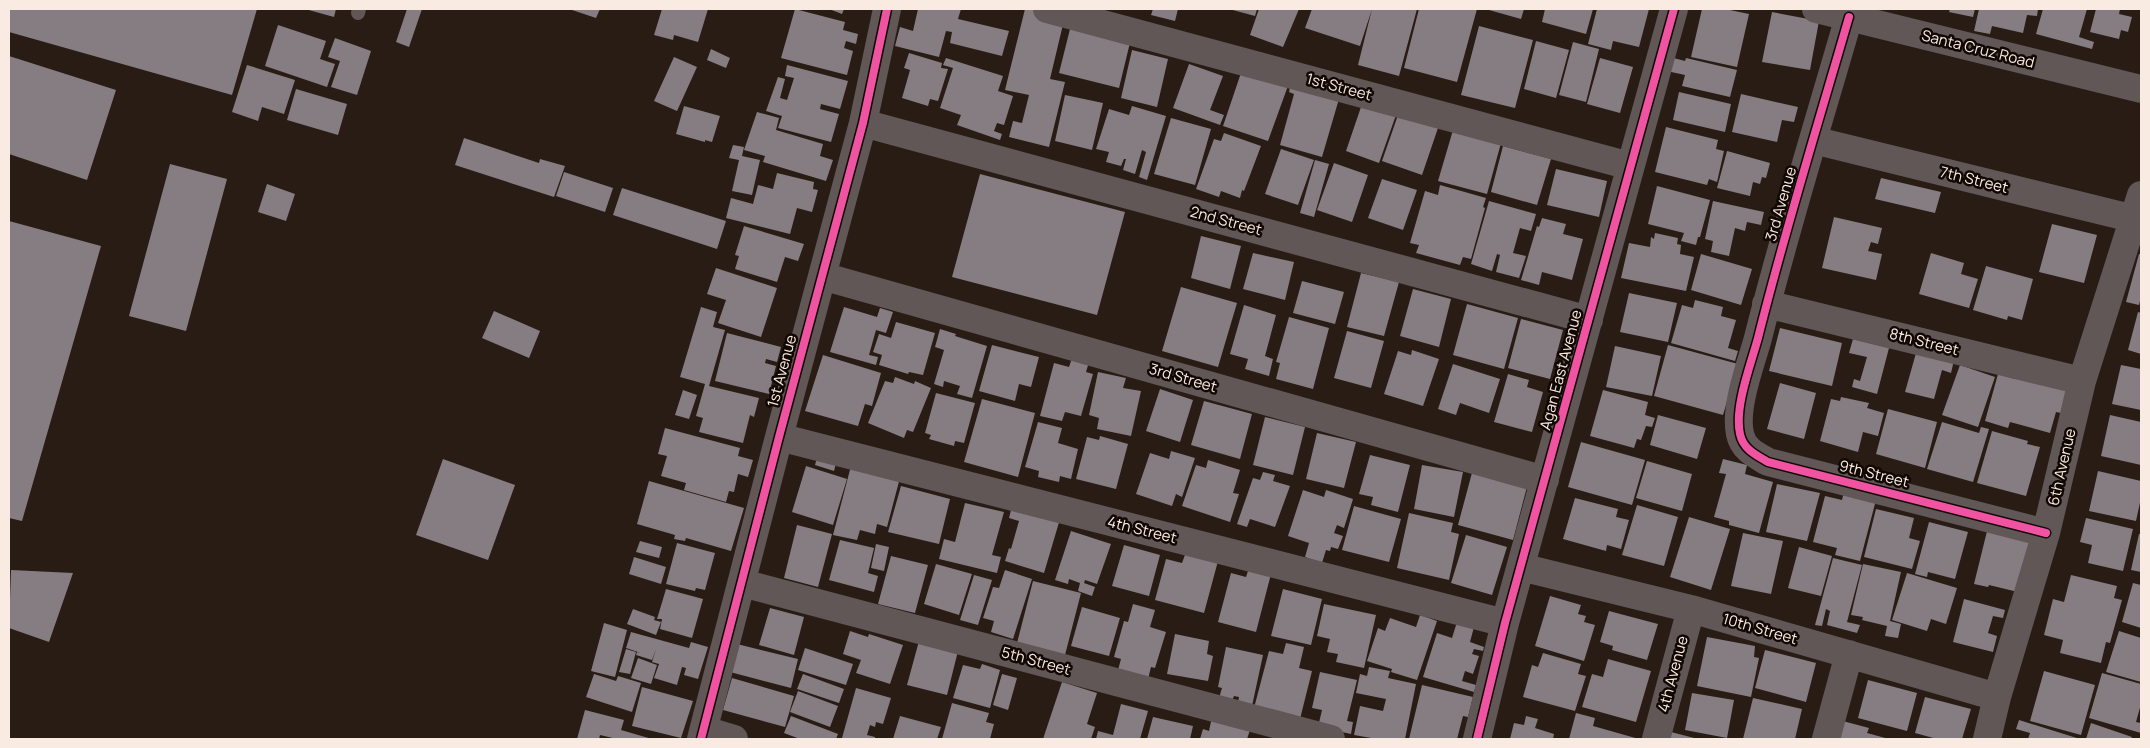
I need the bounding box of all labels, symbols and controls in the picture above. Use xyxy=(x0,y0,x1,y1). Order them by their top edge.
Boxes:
street label: Santa Cruz Road xyxy=(1920,24,2037,73)
street label: 1st Street xyxy=(1304,68,1374,105)
street label: 7th Street xyxy=(1938,161,2010,198)
street label: 3rd Avenue xyxy=(1760,164,1801,244)
street label: 2nd Street xyxy=(1188,201,1264,240)
street label: Agan East Avenue xyxy=(1534,307,1587,432)
street label: 8th Street xyxy=(1887,323,1961,360)
street label: 1st Avenue xyxy=(762,332,801,409)
street label: 3rd Street xyxy=(1147,358,1219,397)
street label: 6th Avenue xyxy=(2042,426,2081,508)
street label: 9th Street xyxy=(1837,455,1911,492)
street label: 4th Street xyxy=(1105,511,1179,548)
street label: 10th Street xyxy=(1720,608,1800,649)
street label: 4th Avenue xyxy=(1652,633,1693,714)
street label: 5th Street xyxy=(999,641,1073,680)

